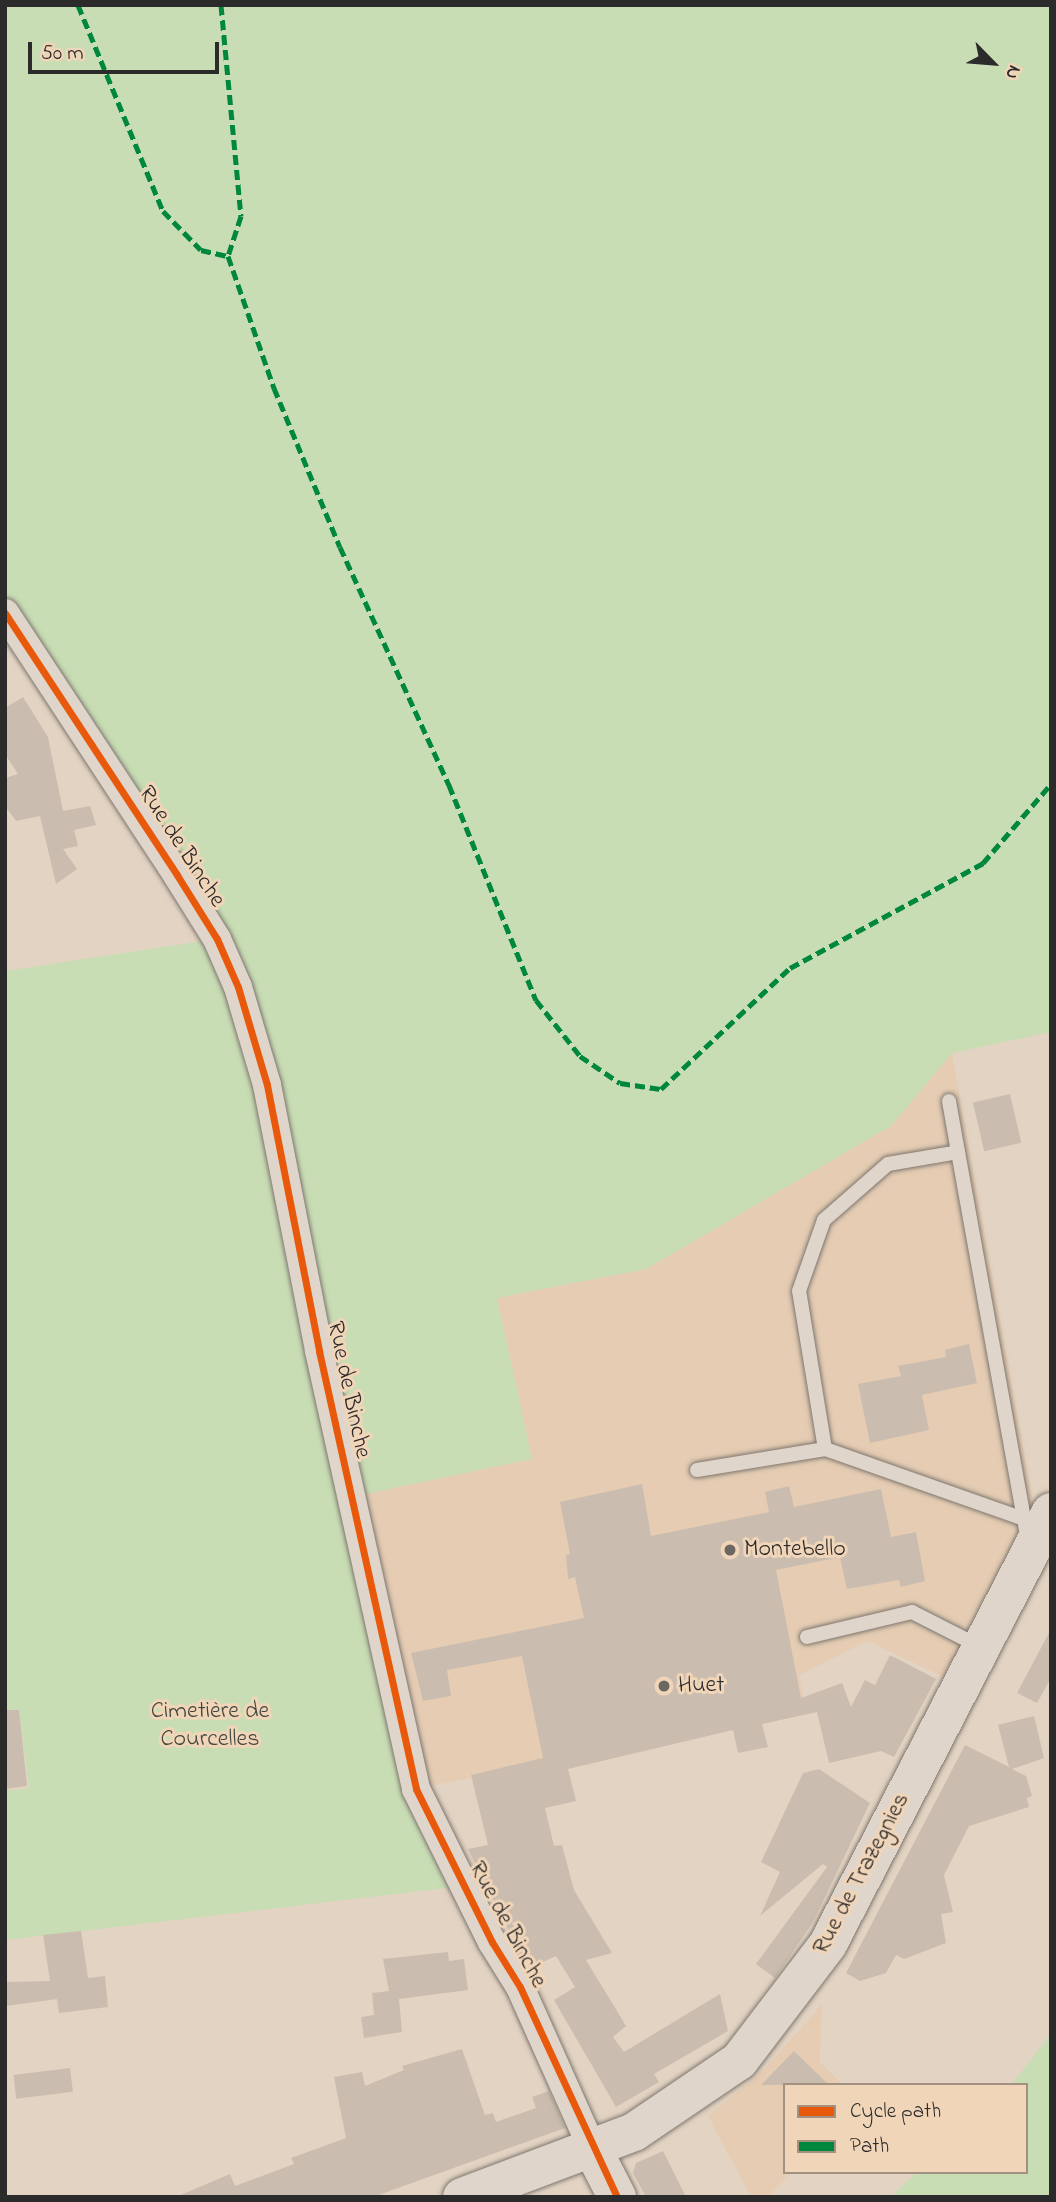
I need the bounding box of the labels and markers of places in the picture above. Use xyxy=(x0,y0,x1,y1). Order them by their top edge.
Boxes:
place label: Montebello xyxy=(744,1536,846,1564)
marker: Montebello xyxy=(722,1542,738,1558)
place label: Huet xyxy=(678,1672,724,1700)
marker: Huet xyxy=(656,1678,672,1694)

